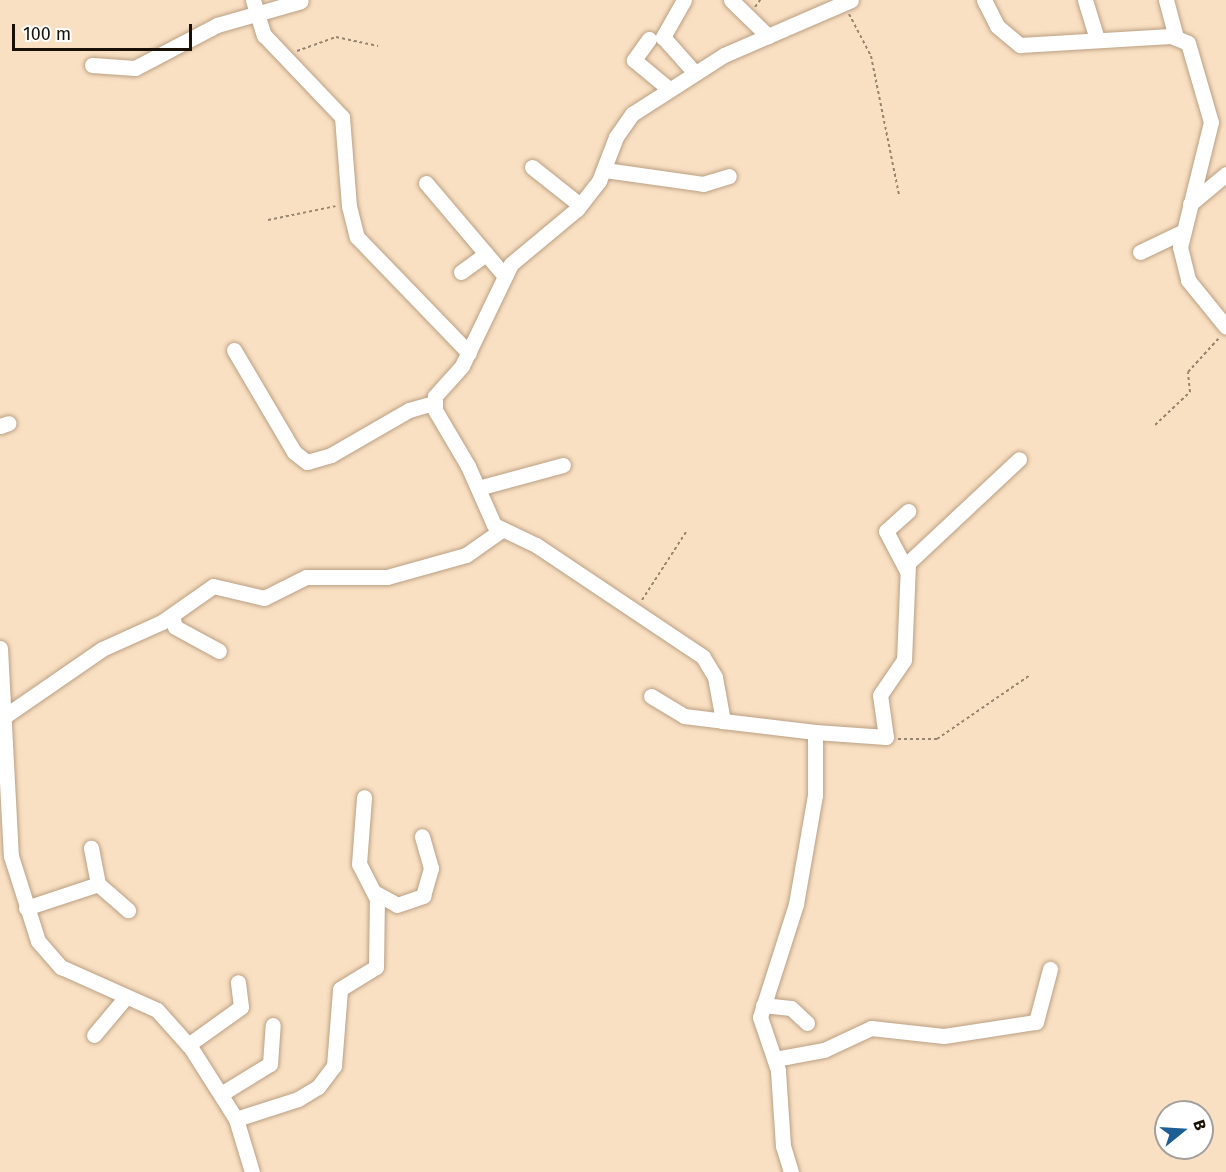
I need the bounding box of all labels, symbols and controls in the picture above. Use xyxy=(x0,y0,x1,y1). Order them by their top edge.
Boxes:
scale bar xyxy=(15,12,195,50)
text: 100 m xyxy=(23,23,71,45)
north arrow xyxy=(1154,1100,1214,1160)
text: B xyxy=(1189,1117,1210,1133)

